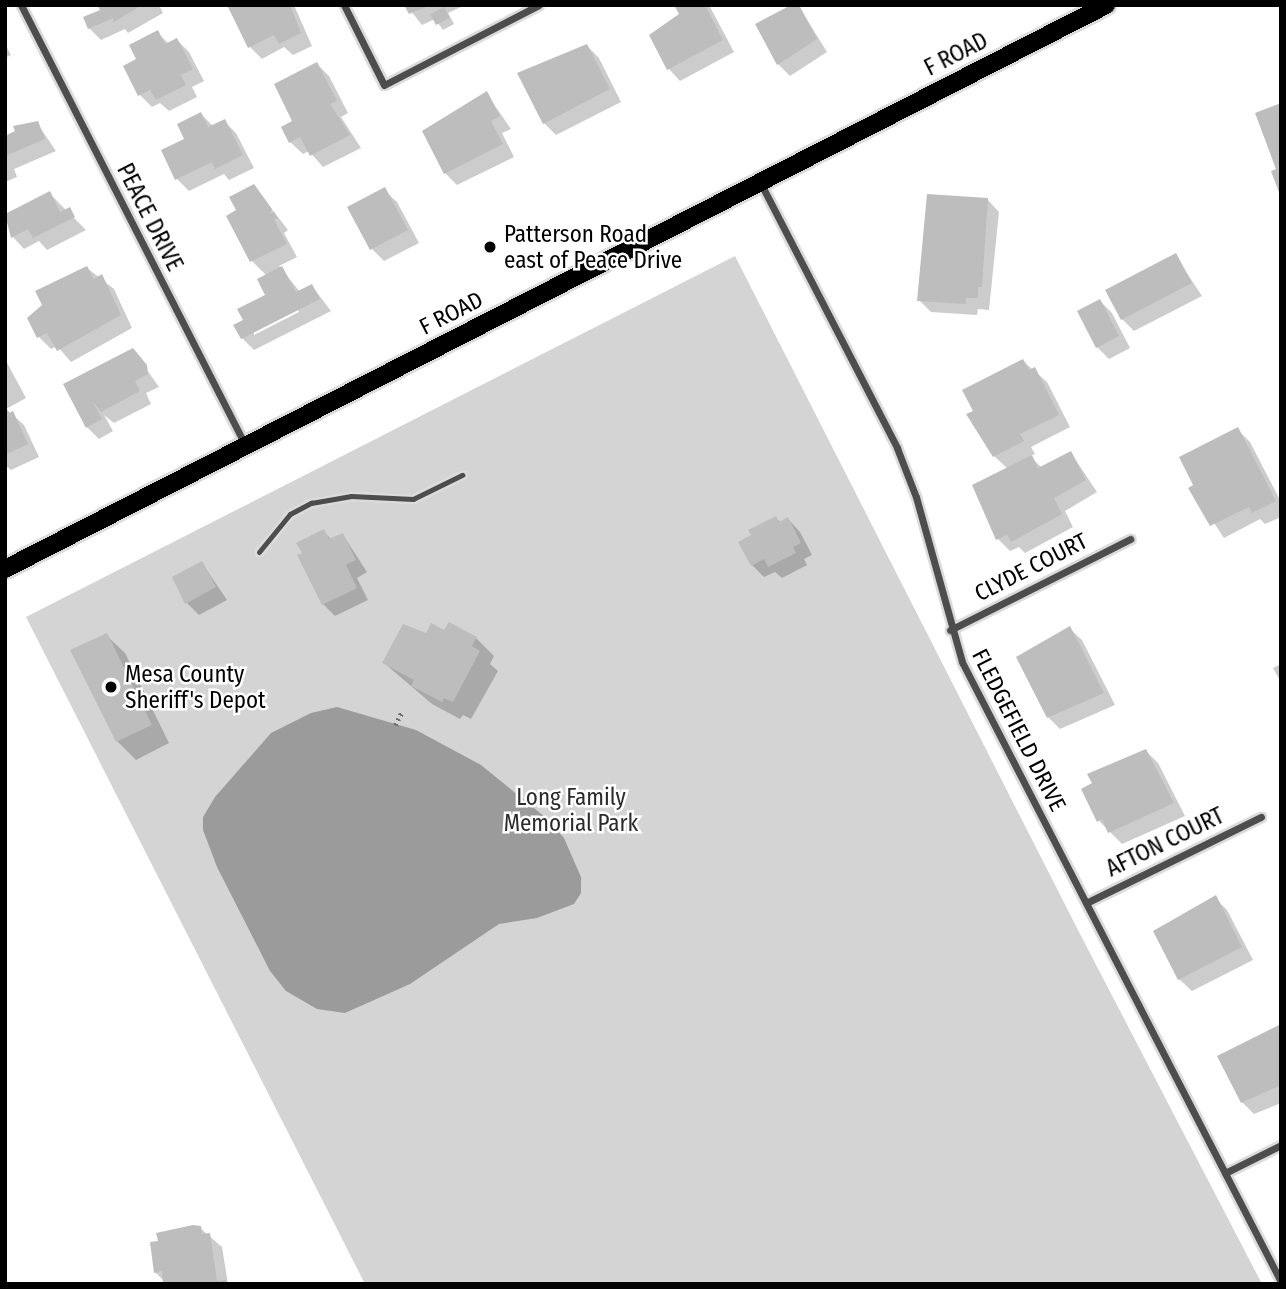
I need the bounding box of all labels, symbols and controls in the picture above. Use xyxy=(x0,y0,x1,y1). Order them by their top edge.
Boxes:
street label: F ROAD xyxy=(920,26,992,82)
street label: PEACE DRIVE xyxy=(111,159,189,275)
place label: Patterson Road east of Peace Drive xyxy=(504,220,682,274)
marker: Patterson Road east of Peace Drive xyxy=(482,239,498,255)
street label: F ROAD xyxy=(415,285,487,341)
street label: CLYDE COURT xyxy=(970,527,1092,607)
street label: FLEDGEFIELD DRIVE xyxy=(966,644,1072,816)
place label: Mesa County Sheriff's Depot xyxy=(125,660,266,714)
marker: Mesa County Sheriff's Depot xyxy=(103,679,119,695)
park label: Long Family Memorial Park xyxy=(504,783,638,837)
street label: AFTON COURT xyxy=(1102,802,1228,882)

